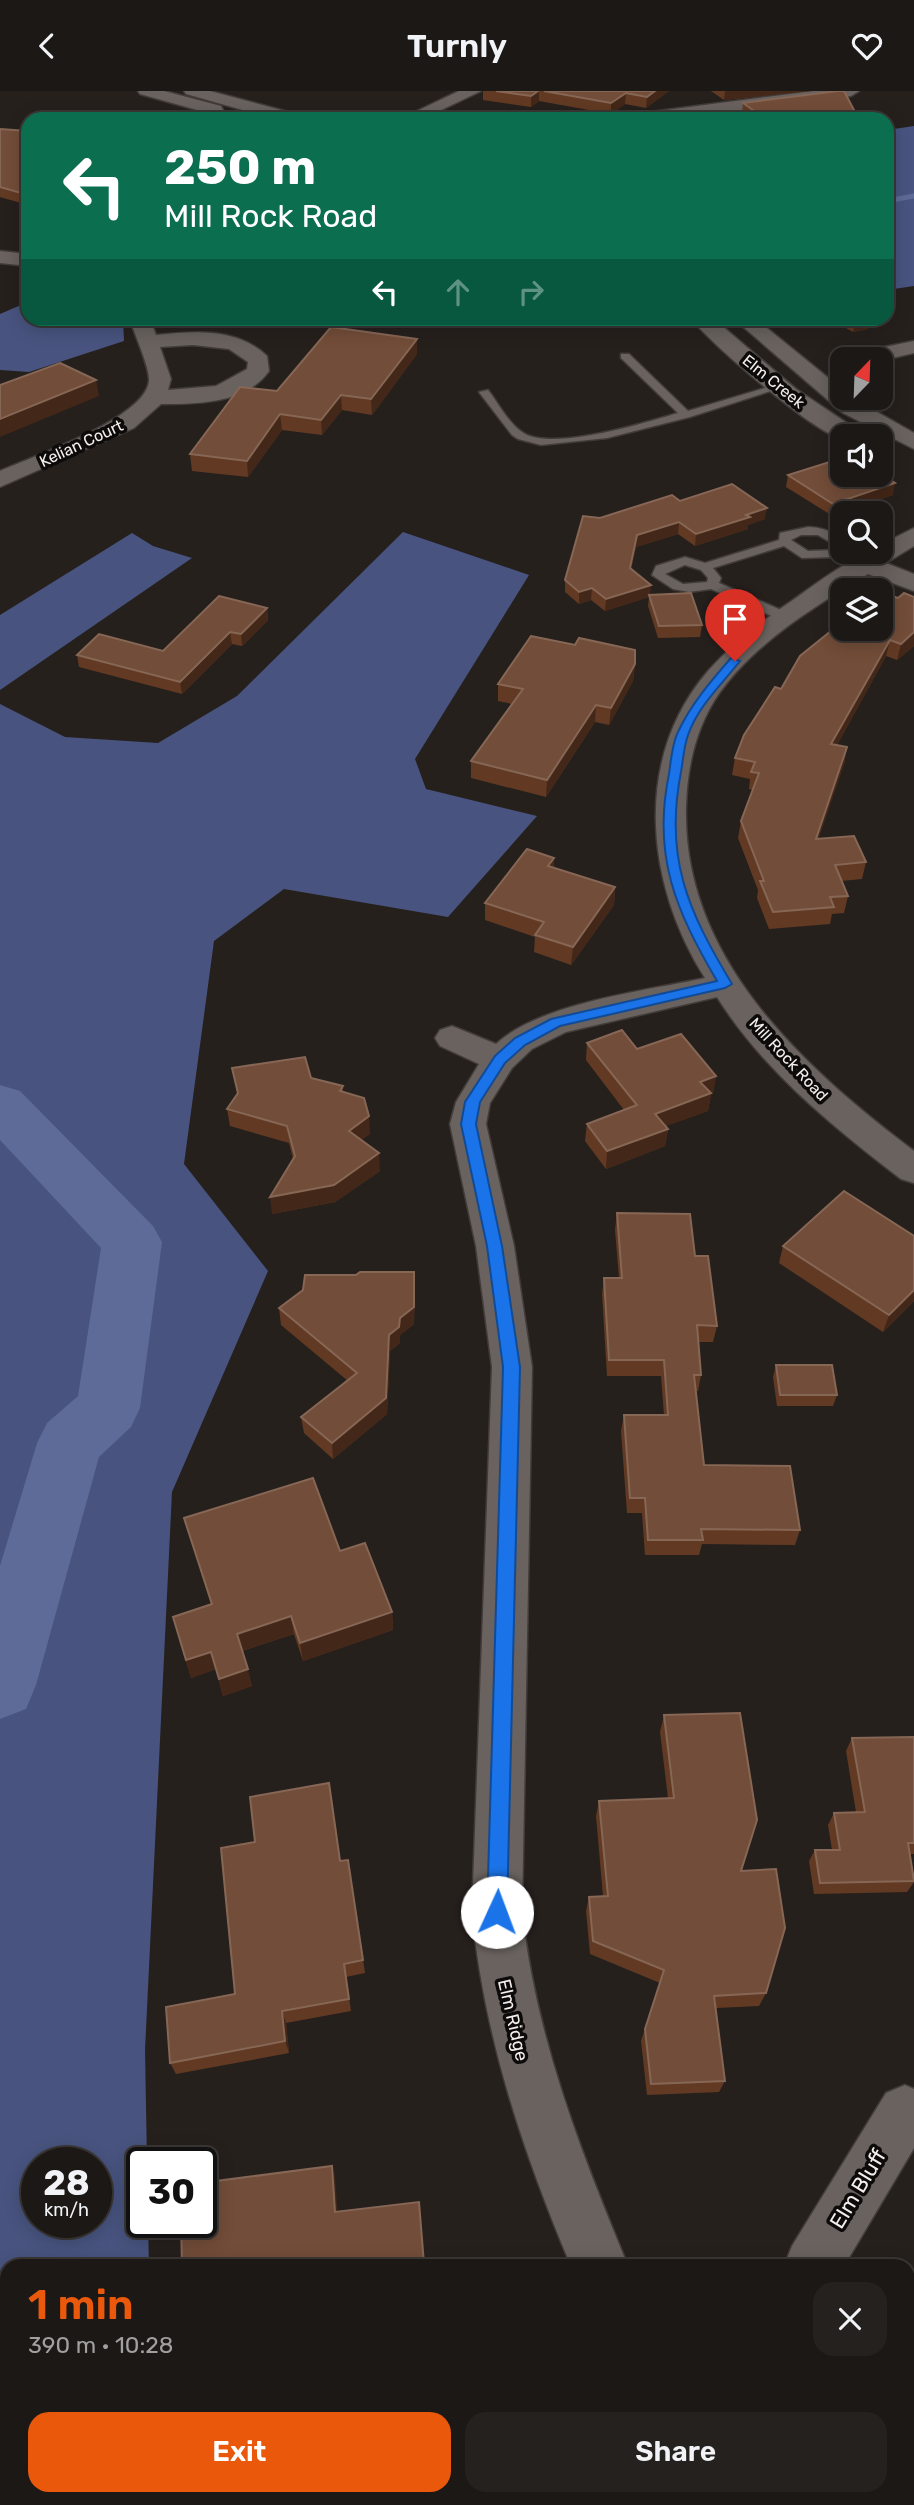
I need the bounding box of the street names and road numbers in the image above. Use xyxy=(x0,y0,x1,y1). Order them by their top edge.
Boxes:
street label: Elm Creek xyxy=(739,351,809,413)
street label: Kelian Court xyxy=(36,416,126,471)
street label: Mill Rock Road xyxy=(745,1014,832,1105)
street label: Elm Ridge xyxy=(493,1977,533,2063)
street label: Elm Bluff xyxy=(824,2144,891,2233)

